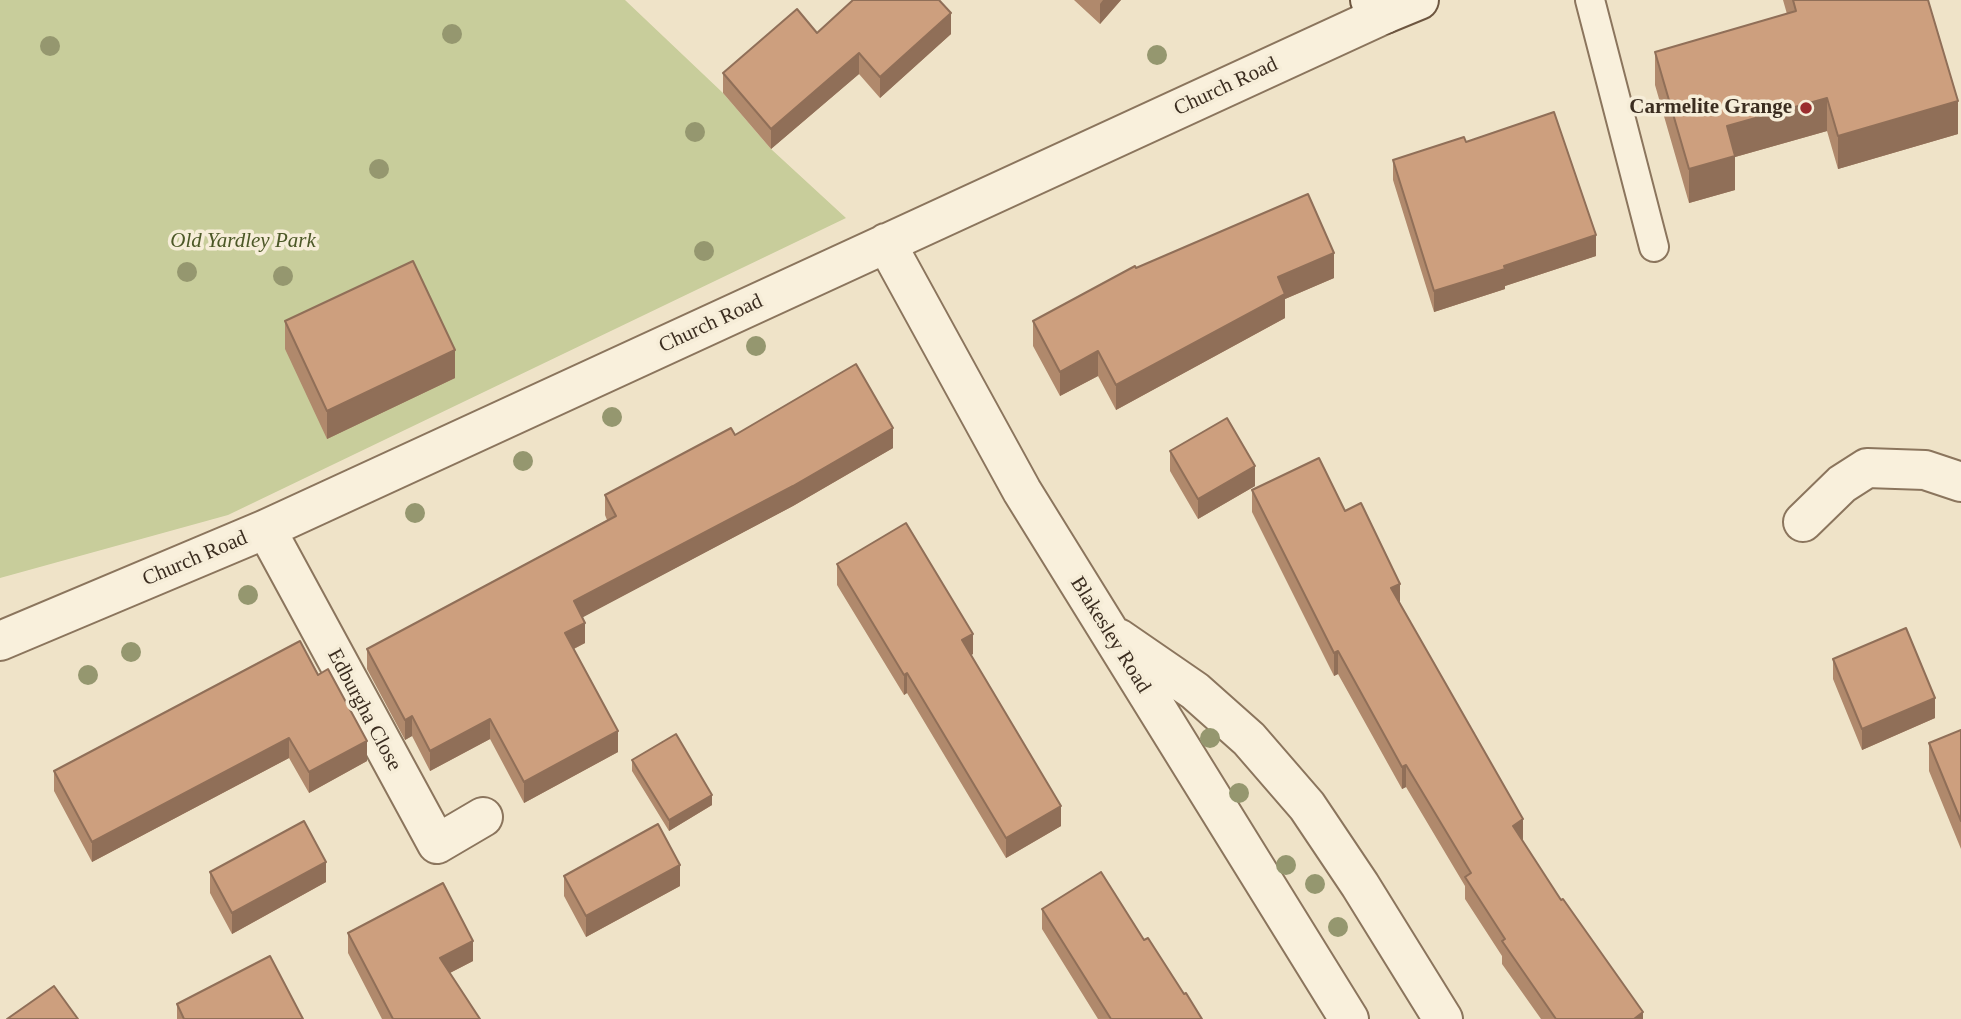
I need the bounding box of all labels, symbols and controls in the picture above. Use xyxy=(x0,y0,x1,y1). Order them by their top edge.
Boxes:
street label: Church Road xyxy=(1170,52,1282,122)
place label: Carmelite Grange xyxy=(1629,95,1792,121)
marker: Carmelite Grange xyxy=(1798,100,1814,116)
park label: Old Yardley Park xyxy=(170,228,316,254)
street label: Church Road xyxy=(655,289,767,359)
street label: Church Road xyxy=(139,526,251,592)
street label: Blakesley Road xyxy=(1064,572,1156,698)
street label: Edburgha Close xyxy=(321,645,407,775)

